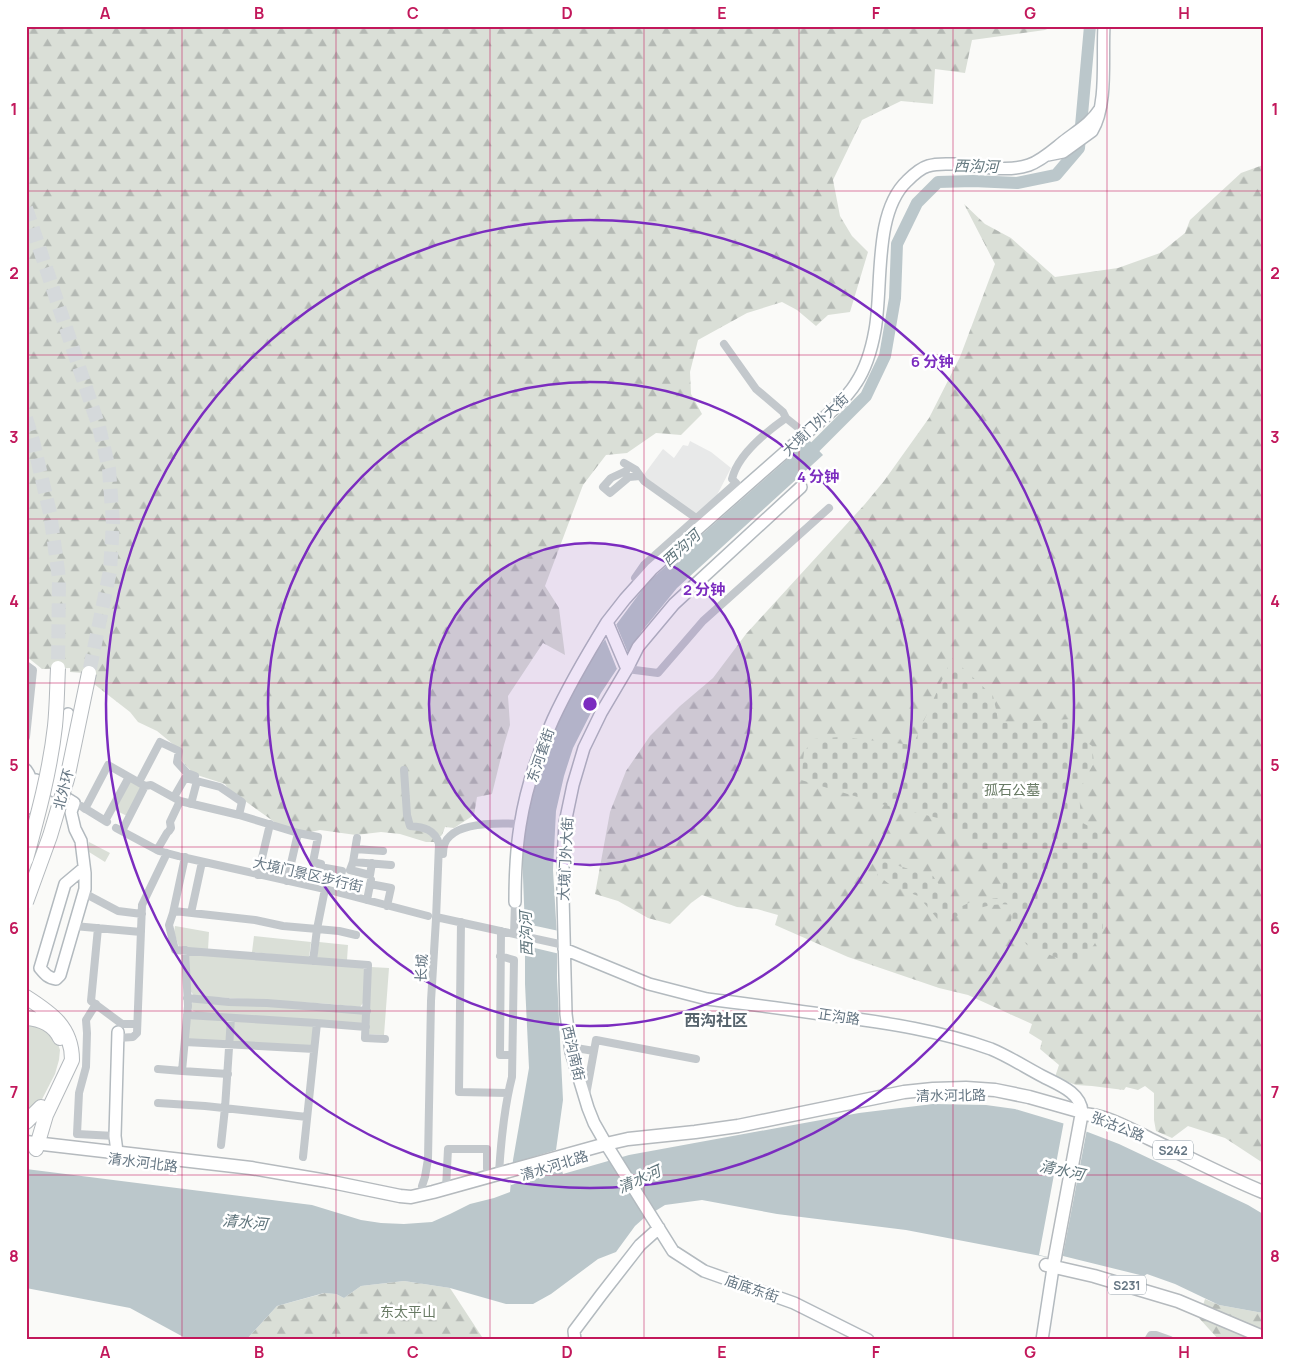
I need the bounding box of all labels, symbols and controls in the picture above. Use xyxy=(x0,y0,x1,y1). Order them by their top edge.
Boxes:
text: A xyxy=(100,2,111,24)
text: B xyxy=(254,2,264,24)
text: C xyxy=(407,2,419,24)
text: D xyxy=(561,2,573,24)
text: E xyxy=(717,2,727,24)
text: F xyxy=(872,2,881,24)
text: G xyxy=(1024,2,1036,24)
text: H xyxy=(1178,2,1190,24)
text: 1 xyxy=(10,98,18,120)
text: 1 xyxy=(1271,98,1279,120)
water label: 西沟河 xyxy=(953,155,1002,177)
text: 2 xyxy=(9,262,19,284)
text: 2 xyxy=(1270,262,1280,284)
text: 6 分钟 xyxy=(911,351,953,372)
street label: 大境门外大街 xyxy=(778,388,852,460)
text: 3 xyxy=(9,426,19,448)
text: 3 xyxy=(1270,426,1280,448)
text: 4 分钟 xyxy=(797,466,839,487)
water label: 西沟河 xyxy=(657,523,707,571)
text: 2 分钟 xyxy=(683,579,725,600)
text: 4 xyxy=(9,590,19,612)
text: 4 xyxy=(1270,590,1280,612)
centre of rings xyxy=(581,695,599,713)
street label: 东河套街 xyxy=(522,725,558,785)
text: 5 xyxy=(9,754,19,776)
text: 5 xyxy=(1270,754,1280,776)
street label: 北外环 xyxy=(48,766,78,812)
park label: 孤石公墓 xyxy=(984,780,1040,799)
street label: 大境门外大街 xyxy=(553,817,577,901)
street label: 大境门景区步行街 xyxy=(251,852,365,896)
water label: 西沟河 xyxy=(515,908,537,957)
text: 6 xyxy=(9,917,19,939)
text: 6 xyxy=(1270,917,1280,939)
street label: 长城 xyxy=(411,954,431,982)
street label: 正沟路 xyxy=(817,1004,861,1028)
district label: 西沟社区 xyxy=(684,1009,748,1031)
street label: 西沟南街 xyxy=(558,1024,590,1082)
text: 7 xyxy=(10,1081,18,1103)
text: 7 xyxy=(1271,1081,1279,1103)
street label: 清水河北路 xyxy=(916,1085,986,1105)
street label: 张沽公路 xyxy=(1088,1107,1148,1145)
road number: S242 xyxy=(1153,1140,1193,1160)
street label: 清水河北路 xyxy=(518,1146,590,1184)
street label: 清水河北路 xyxy=(107,1148,179,1176)
water label: 清水河 xyxy=(1038,1155,1089,1186)
water label: 清水河 xyxy=(614,1159,667,1198)
water label: 清水河 xyxy=(222,1210,271,1235)
text: 8 xyxy=(9,1245,19,1267)
text: 8 xyxy=(1270,1245,1280,1267)
street label: 庙底东街 xyxy=(722,1270,782,1306)
road number: S231 xyxy=(1108,1276,1146,1294)
park label: 东太平山 xyxy=(380,1302,436,1321)
text: A xyxy=(100,1341,111,1363)
text: B xyxy=(254,1341,264,1363)
text: C xyxy=(407,1341,419,1363)
text: D xyxy=(561,1341,573,1363)
text: E xyxy=(717,1341,727,1363)
text: F xyxy=(872,1341,881,1363)
text: G xyxy=(1024,1341,1036,1363)
text: H xyxy=(1178,1341,1190,1363)

